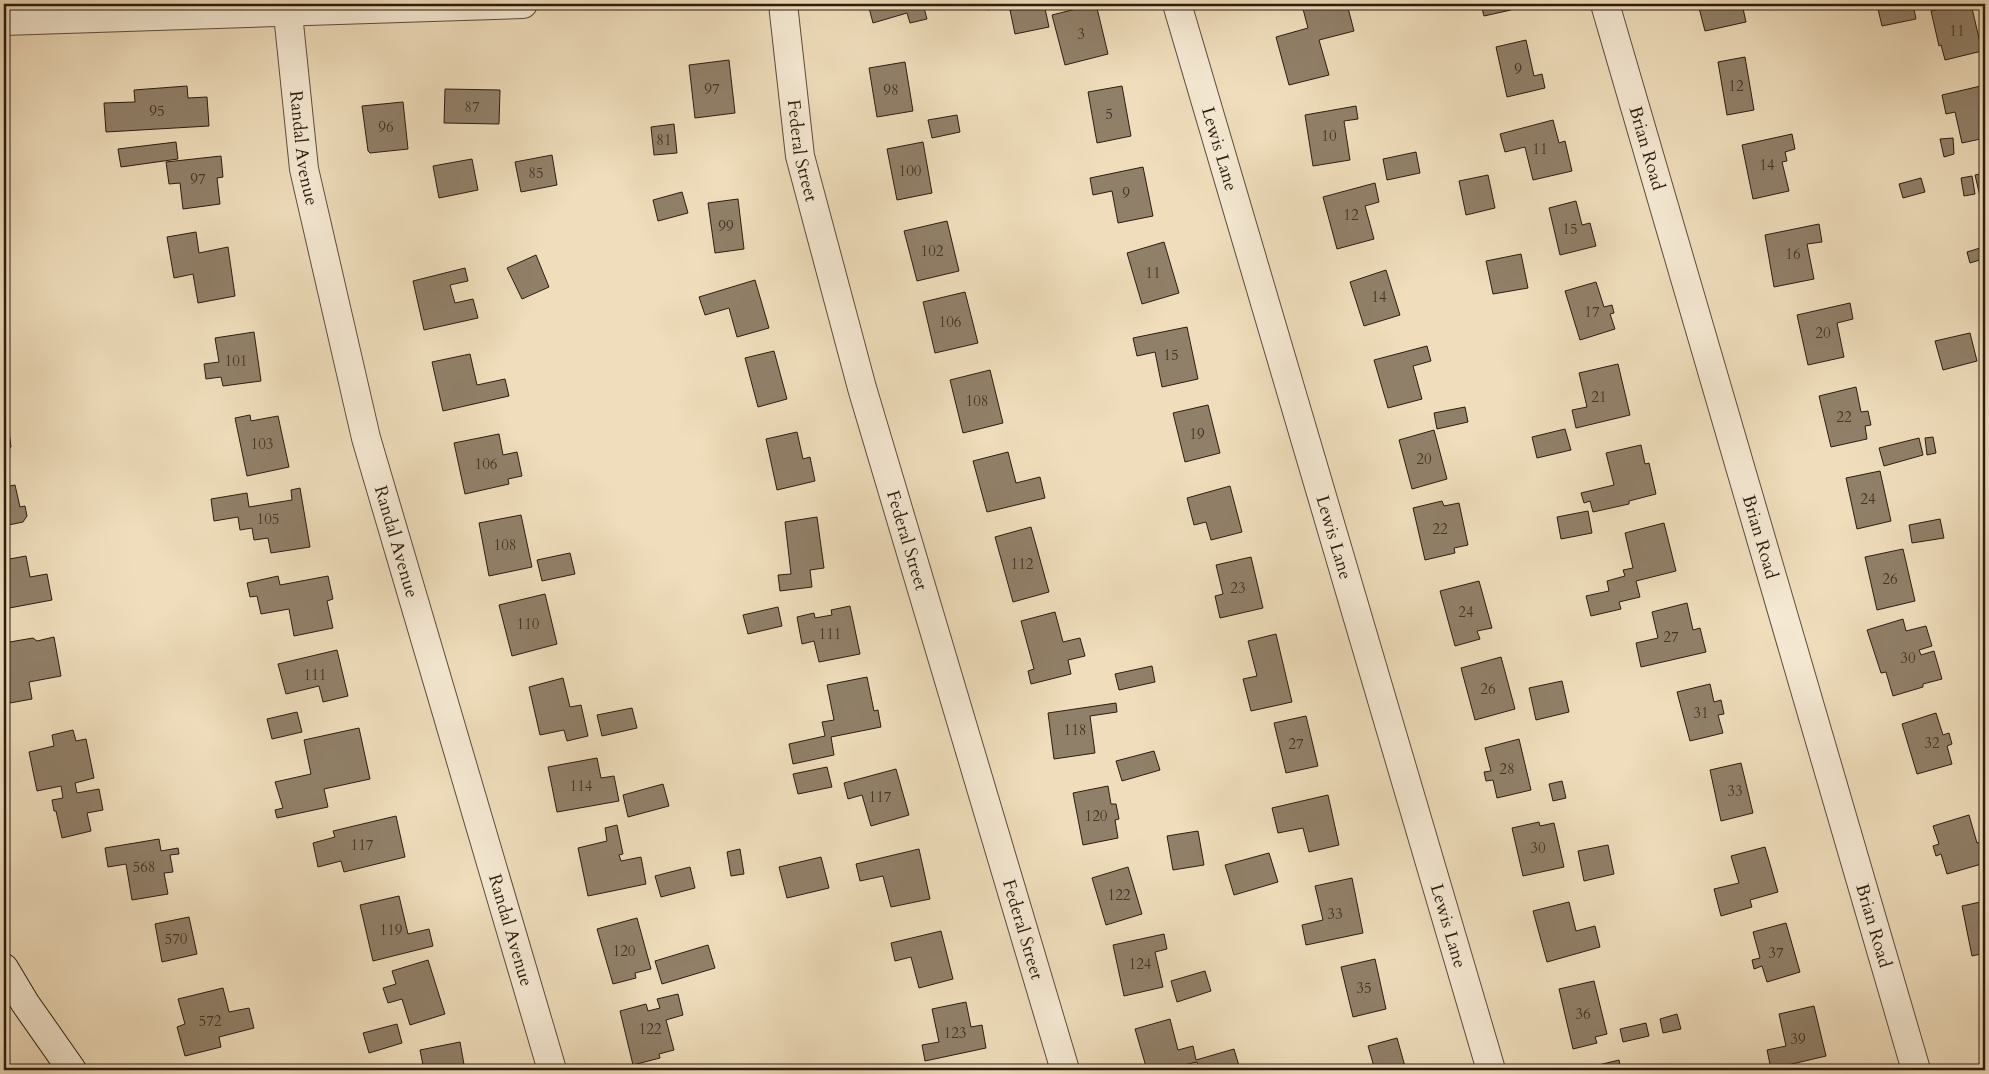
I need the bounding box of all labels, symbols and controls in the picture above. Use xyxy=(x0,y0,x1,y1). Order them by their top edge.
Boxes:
house number: 11 xyxy=(1949,21,1965,41)
house number: 3 xyxy=(1077,24,1085,44)
house number: 9 xyxy=(1514,59,1522,79)
house number: 12 xyxy=(1728,76,1744,96)
house number: 97 xyxy=(704,79,720,99)
house number: 98 xyxy=(883,80,899,100)
street label: Randal Avenue xyxy=(283,89,324,208)
house number: 87 xyxy=(464,97,480,117)
street label: Federal Street xyxy=(781,98,824,205)
house number: 95 xyxy=(149,101,165,121)
street label: Brian Road xyxy=(1622,103,1671,193)
house number: 5 xyxy=(1105,104,1113,124)
street label: Lewis Lane xyxy=(1195,104,1243,194)
house number: 96 xyxy=(378,117,394,137)
house number: 10 xyxy=(1321,126,1337,146)
house number: 81 xyxy=(656,130,672,150)
house number: 11 xyxy=(1532,139,1548,159)
house number: 14 xyxy=(1759,155,1775,175)
house number: 100 xyxy=(898,161,922,181)
house number: 85 xyxy=(528,163,544,183)
house number: 97 xyxy=(190,169,206,189)
house number: 9 xyxy=(1122,183,1130,203)
house number: 12 xyxy=(1343,205,1359,225)
house number: 99 xyxy=(718,216,734,236)
house number: 15 xyxy=(1562,219,1578,239)
house number: 102 xyxy=(920,241,944,261)
house number: 16 xyxy=(1785,244,1801,264)
house number: 11 xyxy=(1145,263,1161,283)
house number: 14 xyxy=(1371,287,1387,307)
house number: 17 xyxy=(1584,302,1600,322)
house number: 106 xyxy=(938,312,962,332)
house number: 20 xyxy=(1815,323,1831,343)
house number: 15 xyxy=(1163,345,1179,365)
house number: 101 xyxy=(224,351,248,371)
house number: 21 xyxy=(1591,387,1607,407)
house number: 108 xyxy=(965,391,989,411)
house number: 22 xyxy=(1836,407,1852,427)
house number: 19 xyxy=(1189,424,1205,444)
house number: 103 xyxy=(250,434,274,454)
house number: 20 xyxy=(1416,449,1432,469)
house number: 106 xyxy=(474,454,498,474)
street label: Randal Avenue xyxy=(368,483,424,601)
street label: Federal Street xyxy=(880,487,934,594)
house number: 24 xyxy=(1860,489,1876,509)
street label: Lewis Lane xyxy=(1309,492,1358,583)
street label: Brian Road xyxy=(1736,492,1784,582)
house number: 105 xyxy=(256,509,280,529)
house number: 22 xyxy=(1432,519,1448,539)
house number: 108 xyxy=(493,535,517,555)
house number: 112 xyxy=(1010,554,1034,574)
house number: 26 xyxy=(1882,569,1898,589)
house number: 23 xyxy=(1230,578,1246,598)
house number: 24 xyxy=(1458,602,1474,622)
house number: 110 xyxy=(516,614,540,634)
house number: 111 xyxy=(818,624,842,644)
house number: 27 xyxy=(1663,627,1679,647)
house number: 30 xyxy=(1900,648,1916,668)
house number: 111 xyxy=(303,665,327,685)
house number: 26 xyxy=(1480,679,1496,699)
house number: 31 xyxy=(1693,703,1709,723)
house number: 118 xyxy=(1063,720,1087,740)
house number: 32 xyxy=(1924,733,1940,753)
house number: 27 xyxy=(1288,734,1304,754)
house number: 28 xyxy=(1499,759,1515,779)
house number: 114 xyxy=(569,776,593,796)
house number: 33 xyxy=(1727,781,1743,801)
house number: 117 xyxy=(868,787,892,807)
house number: 120 xyxy=(1084,806,1108,826)
house number: 117 xyxy=(350,835,374,855)
house number: 30 xyxy=(1530,838,1546,858)
house number: 568 xyxy=(132,857,156,877)
street label: Randal Avenue xyxy=(482,871,539,989)
street label: Federal Street xyxy=(996,876,1049,983)
street label: Lewis Lane xyxy=(1424,881,1472,971)
street label: Brian Road xyxy=(1849,881,1898,971)
house number: 122 xyxy=(1107,885,1131,905)
house number: 33 xyxy=(1327,904,1343,924)
house number: 119 xyxy=(379,920,403,940)
house number: 570 xyxy=(164,929,188,949)
house number: 120 xyxy=(612,941,636,961)
house number: 37 xyxy=(1768,943,1784,963)
house number: 124 xyxy=(1128,954,1152,974)
house number: 35 xyxy=(1356,978,1372,998)
house number: 36 xyxy=(1575,1004,1591,1024)
house number: 572 xyxy=(198,1011,222,1031)
house number: 122 xyxy=(638,1019,662,1039)
house number: 123 xyxy=(943,1023,967,1043)
house number: 39 xyxy=(1790,1029,1806,1049)

